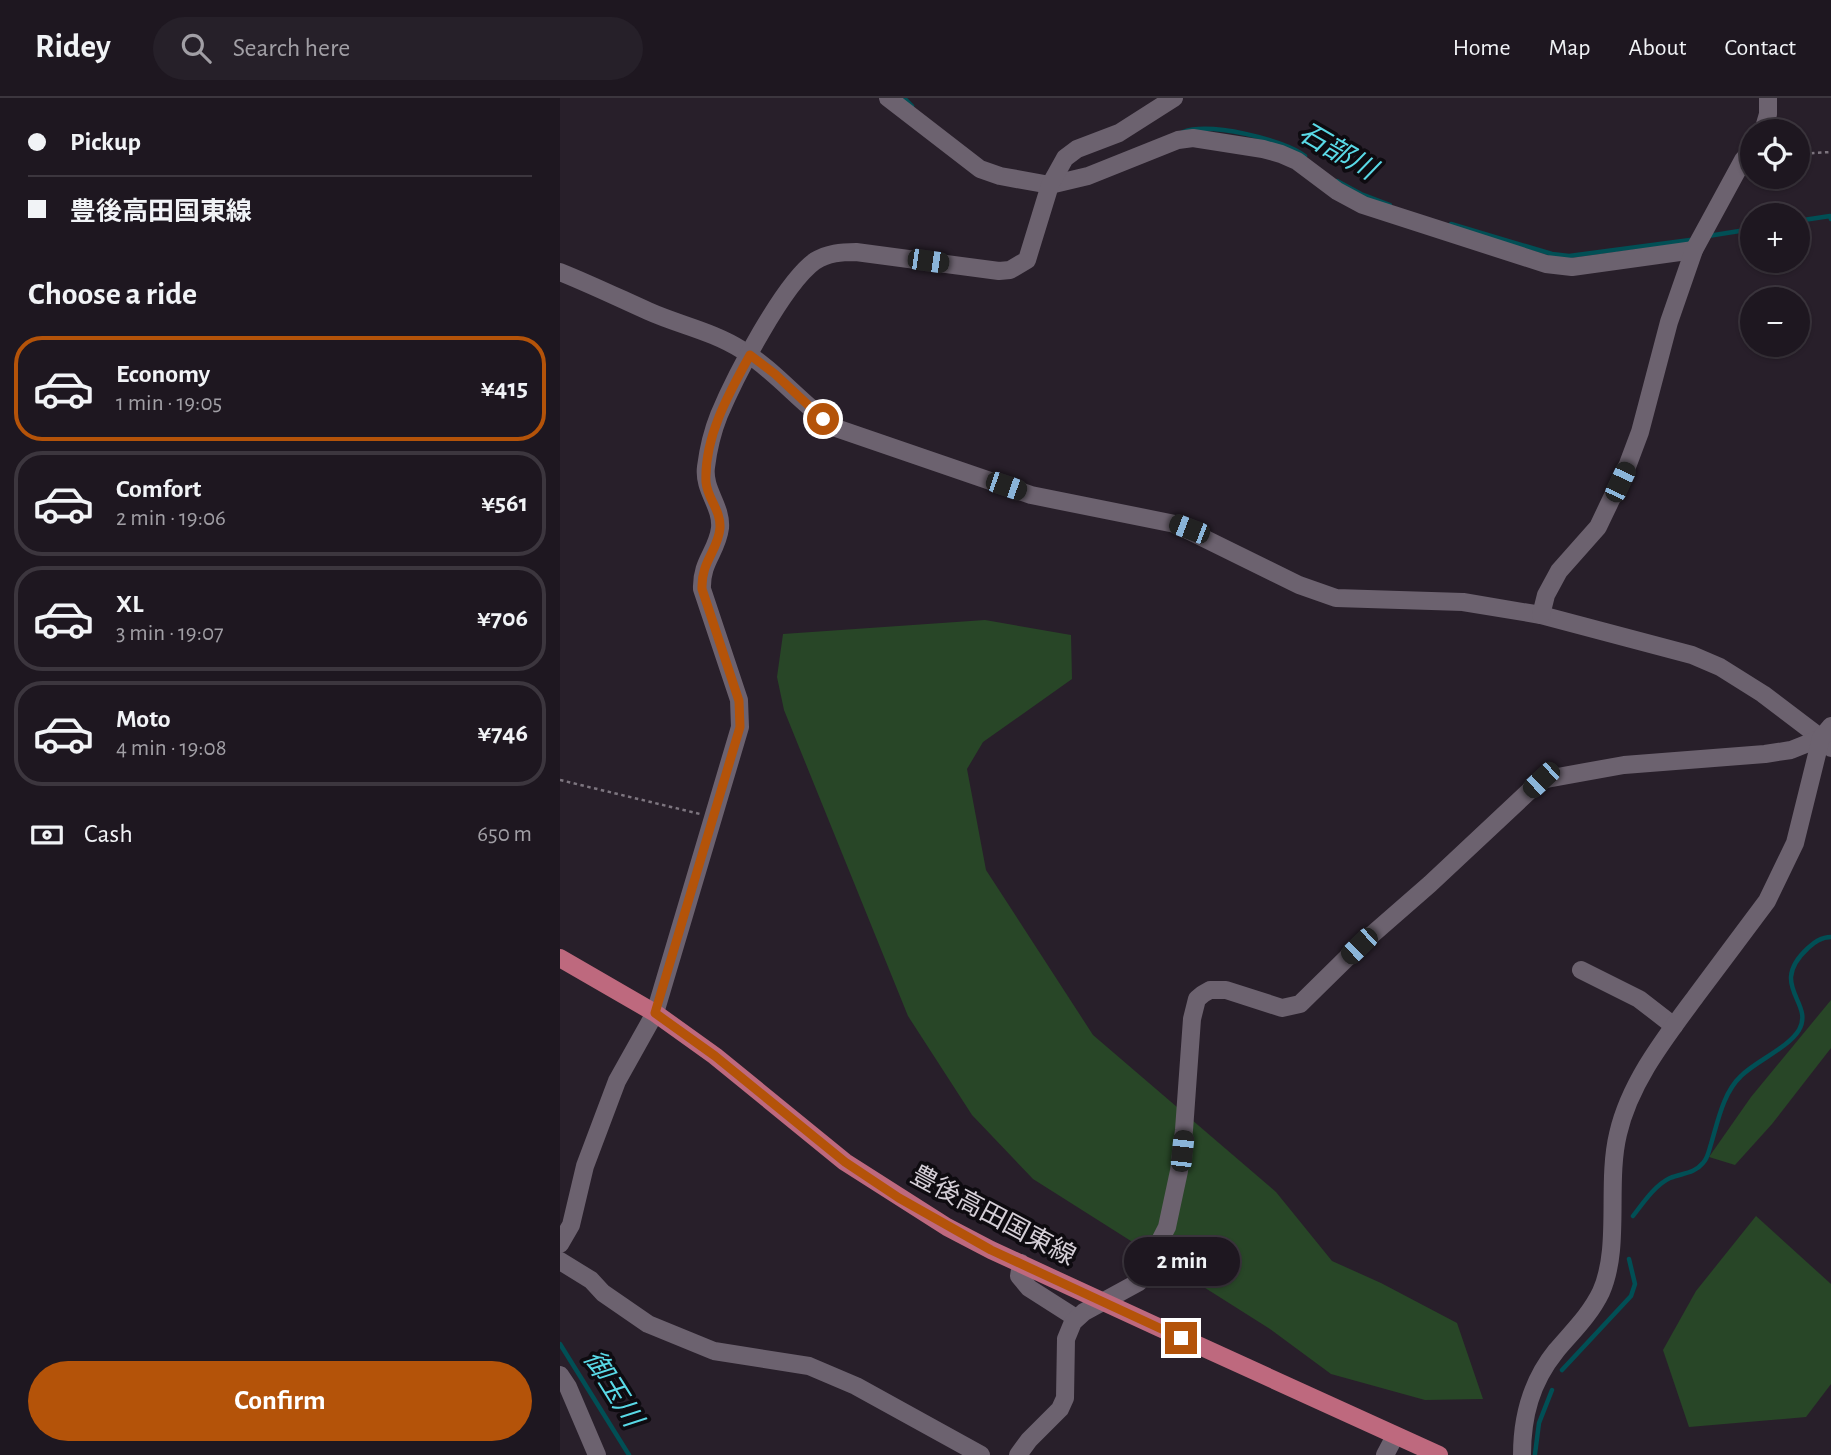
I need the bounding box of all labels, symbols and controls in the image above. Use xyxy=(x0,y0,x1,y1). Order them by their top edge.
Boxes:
search box xyxy=(153,17,643,80)
icon: search xyxy=(177,29,215,67)
text: Ridey xyxy=(35,31,111,64)
text: Search here xyxy=(233,35,350,61)
text: Home xyxy=(1453,36,1511,60)
text: Map xyxy=(1549,36,1591,60)
text: About xyxy=(1629,36,1686,60)
text: Contact xyxy=(1724,36,1796,60)
water label: 石部川 xyxy=(1294,117,1384,187)
map controls xyxy=(1740,119,1810,357)
button: locate xyxy=(1740,119,1810,189)
text: Pickup xyxy=(70,129,141,155)
text: 豊後高田国東線 xyxy=(70,199,252,225)
button: + xyxy=(1740,203,1810,273)
car xyxy=(906,248,951,274)
text: Choose a ride xyxy=(28,278,197,310)
button: − xyxy=(1740,287,1810,357)
icon: car xyxy=(32,357,95,420)
text: Economy xyxy=(116,361,210,387)
text: ¥415 xyxy=(481,375,528,401)
text: 1 min · 19:05 xyxy=(116,392,222,415)
route start xyxy=(807,403,839,435)
car xyxy=(1602,459,1639,505)
car xyxy=(983,469,1030,503)
icon: car xyxy=(32,472,95,535)
text: Comfort xyxy=(116,476,201,502)
text: ¥561 xyxy=(481,490,528,516)
text: 2 min · 19:06 xyxy=(116,507,226,530)
car xyxy=(1166,512,1213,546)
icon: car xyxy=(32,587,95,650)
text: XL xyxy=(116,591,143,617)
text: ¥706 xyxy=(477,605,528,631)
text: 3 min · 19:07 xyxy=(116,622,224,645)
icon: car xyxy=(32,702,95,765)
text: Moto xyxy=(116,706,171,732)
text: ¥746 xyxy=(477,720,528,746)
text: 4 min · 19:08 xyxy=(116,737,227,760)
car xyxy=(1519,758,1564,802)
icon: cash xyxy=(28,816,66,854)
text: Cash xyxy=(84,821,133,847)
text: 650 m xyxy=(477,823,532,846)
car xyxy=(1337,924,1382,968)
car xyxy=(1170,1129,1195,1173)
street label: 豊後高田国東線 xyxy=(907,1161,1080,1270)
callout: 2 min xyxy=(1123,1236,1239,1286)
text: 2 min xyxy=(1156,1250,1208,1273)
route end xyxy=(1165,1322,1197,1354)
water label: 御玉川 xyxy=(578,1345,649,1435)
button: Confirm xyxy=(28,1361,532,1441)

